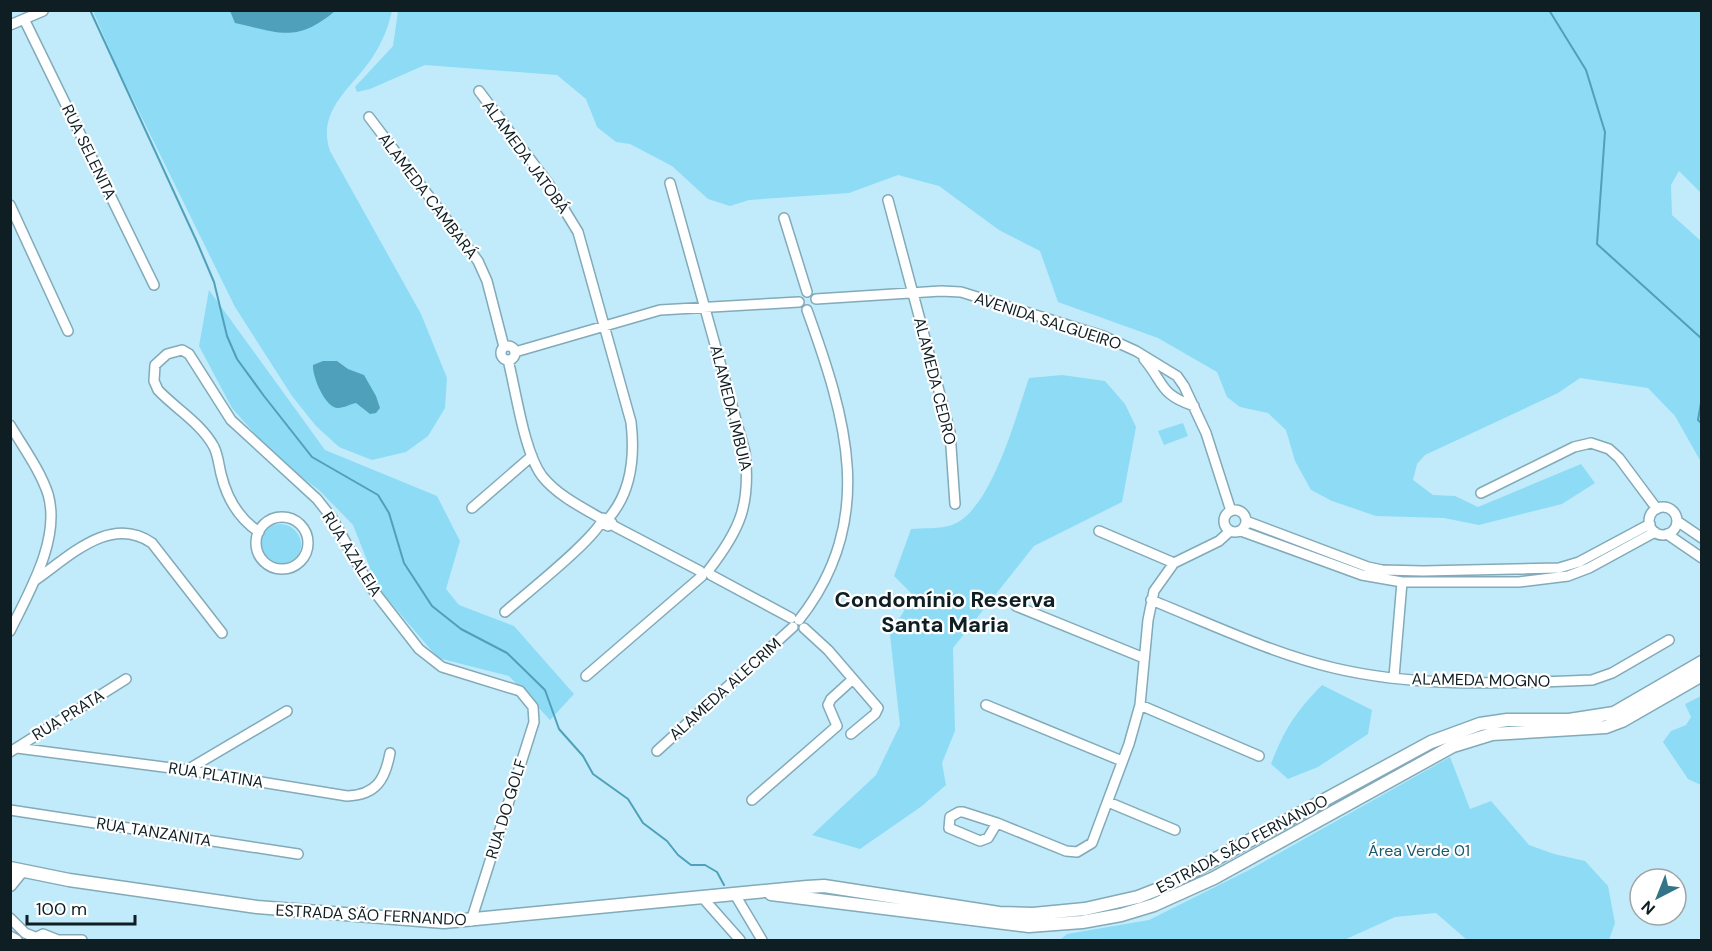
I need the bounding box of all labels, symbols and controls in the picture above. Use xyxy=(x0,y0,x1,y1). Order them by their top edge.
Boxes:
street label: ALAMEDA JATOBÁ xyxy=(478,96,574,218)
street label: RUA SELENITA xyxy=(57,101,121,203)
street label: ALAMEDA CAMBARÁ xyxy=(374,129,483,264)
street label: AVENIDA SALGUEIRO xyxy=(972,287,1124,355)
street label: ALAMEDA CEDRO xyxy=(909,315,961,447)
street label: ALAMEDA IMBUIA xyxy=(705,343,757,473)
street label: RUA AZALEIA xyxy=(318,508,387,601)
district label: Condomínio Reserva Santa Maria xyxy=(835,585,1055,639)
street label: ALAMEDA ALECRIM xyxy=(665,633,785,745)
street label: ALAMEDA MOGNO xyxy=(1411,668,1551,692)
street label: RUA PRATA xyxy=(28,684,108,745)
street label: RUA DO GOLF xyxy=(481,756,531,862)
street label: RUA PLATINA xyxy=(167,757,265,793)
street label: ESTRADA SÃO FERNANDO xyxy=(1153,790,1331,898)
street label: RUA TANZANITA xyxy=(95,813,213,852)
park label: Área Verde 01 xyxy=(1368,840,1470,861)
north arrow xyxy=(1628,867,1688,927)
scale bar xyxy=(27,888,135,926)
text: N xyxy=(1637,896,1660,919)
text: 100 m xyxy=(36,897,87,921)
street label: ESTRADA SÃO FERNANDO xyxy=(275,900,467,930)

